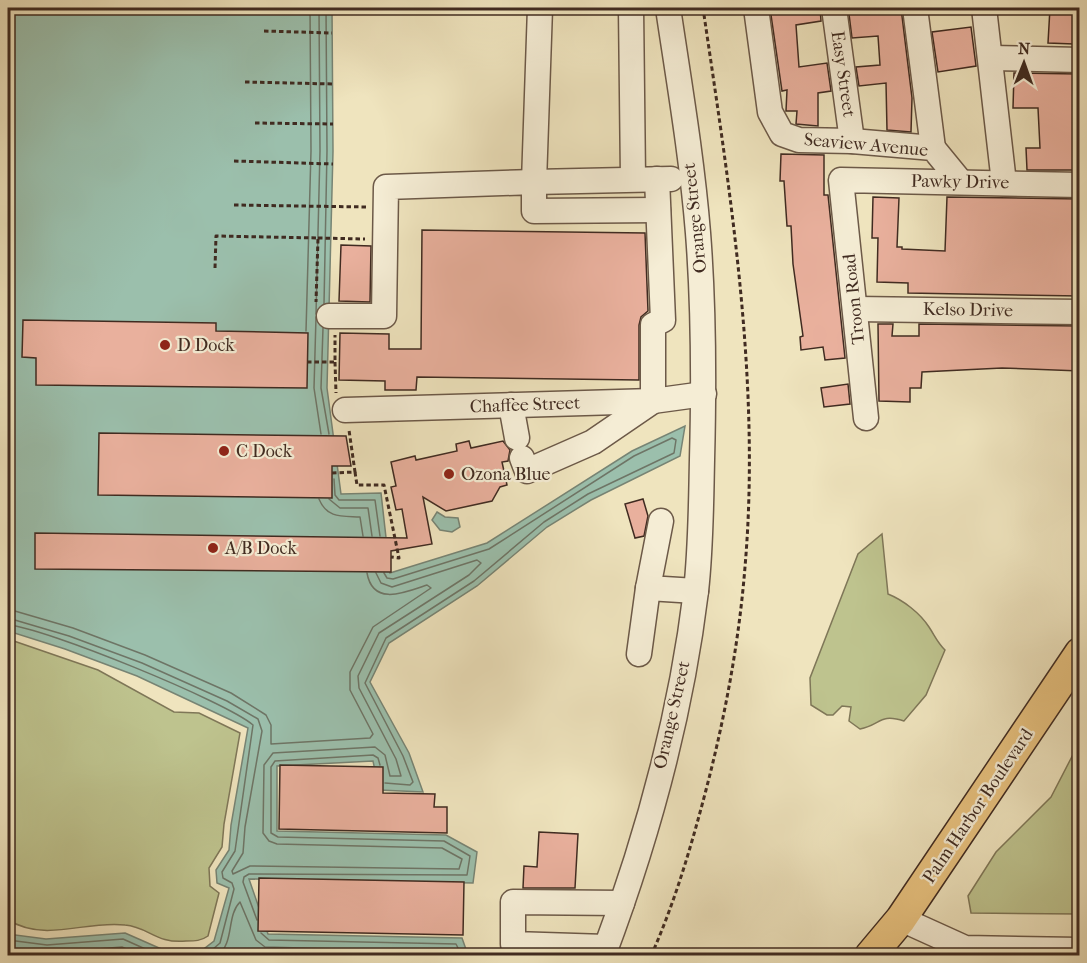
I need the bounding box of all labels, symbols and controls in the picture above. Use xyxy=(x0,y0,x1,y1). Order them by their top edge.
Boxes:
street label: Easy Street xyxy=(827,30,860,119)
north arrow xyxy=(994,33,1054,93)
text: N xyxy=(1018,39,1031,58)
street label: Seaview Avenue xyxy=(803,129,929,161)
street label: Orange Street xyxy=(679,161,711,274)
street label: Pawky Drive xyxy=(911,171,1010,193)
street label: Troon Road xyxy=(839,252,869,345)
street label: Kelso Drive xyxy=(923,299,1013,321)
place label: D Dock xyxy=(177,335,235,356)
marker: D Dock xyxy=(158,338,172,352)
street label: Chaffee Street xyxy=(469,393,581,417)
place label: C Dock xyxy=(236,441,293,462)
marker: C Dock xyxy=(217,444,231,458)
place label: Ozona Blue xyxy=(461,464,551,485)
marker: Ozona Blue xyxy=(442,467,456,481)
place label: A/B Dock xyxy=(224,538,297,559)
marker: A/B Dock xyxy=(206,541,220,555)
street label: Orange Street xyxy=(649,658,695,771)
street label: Palm Harbor Boulevard xyxy=(918,725,1038,887)

